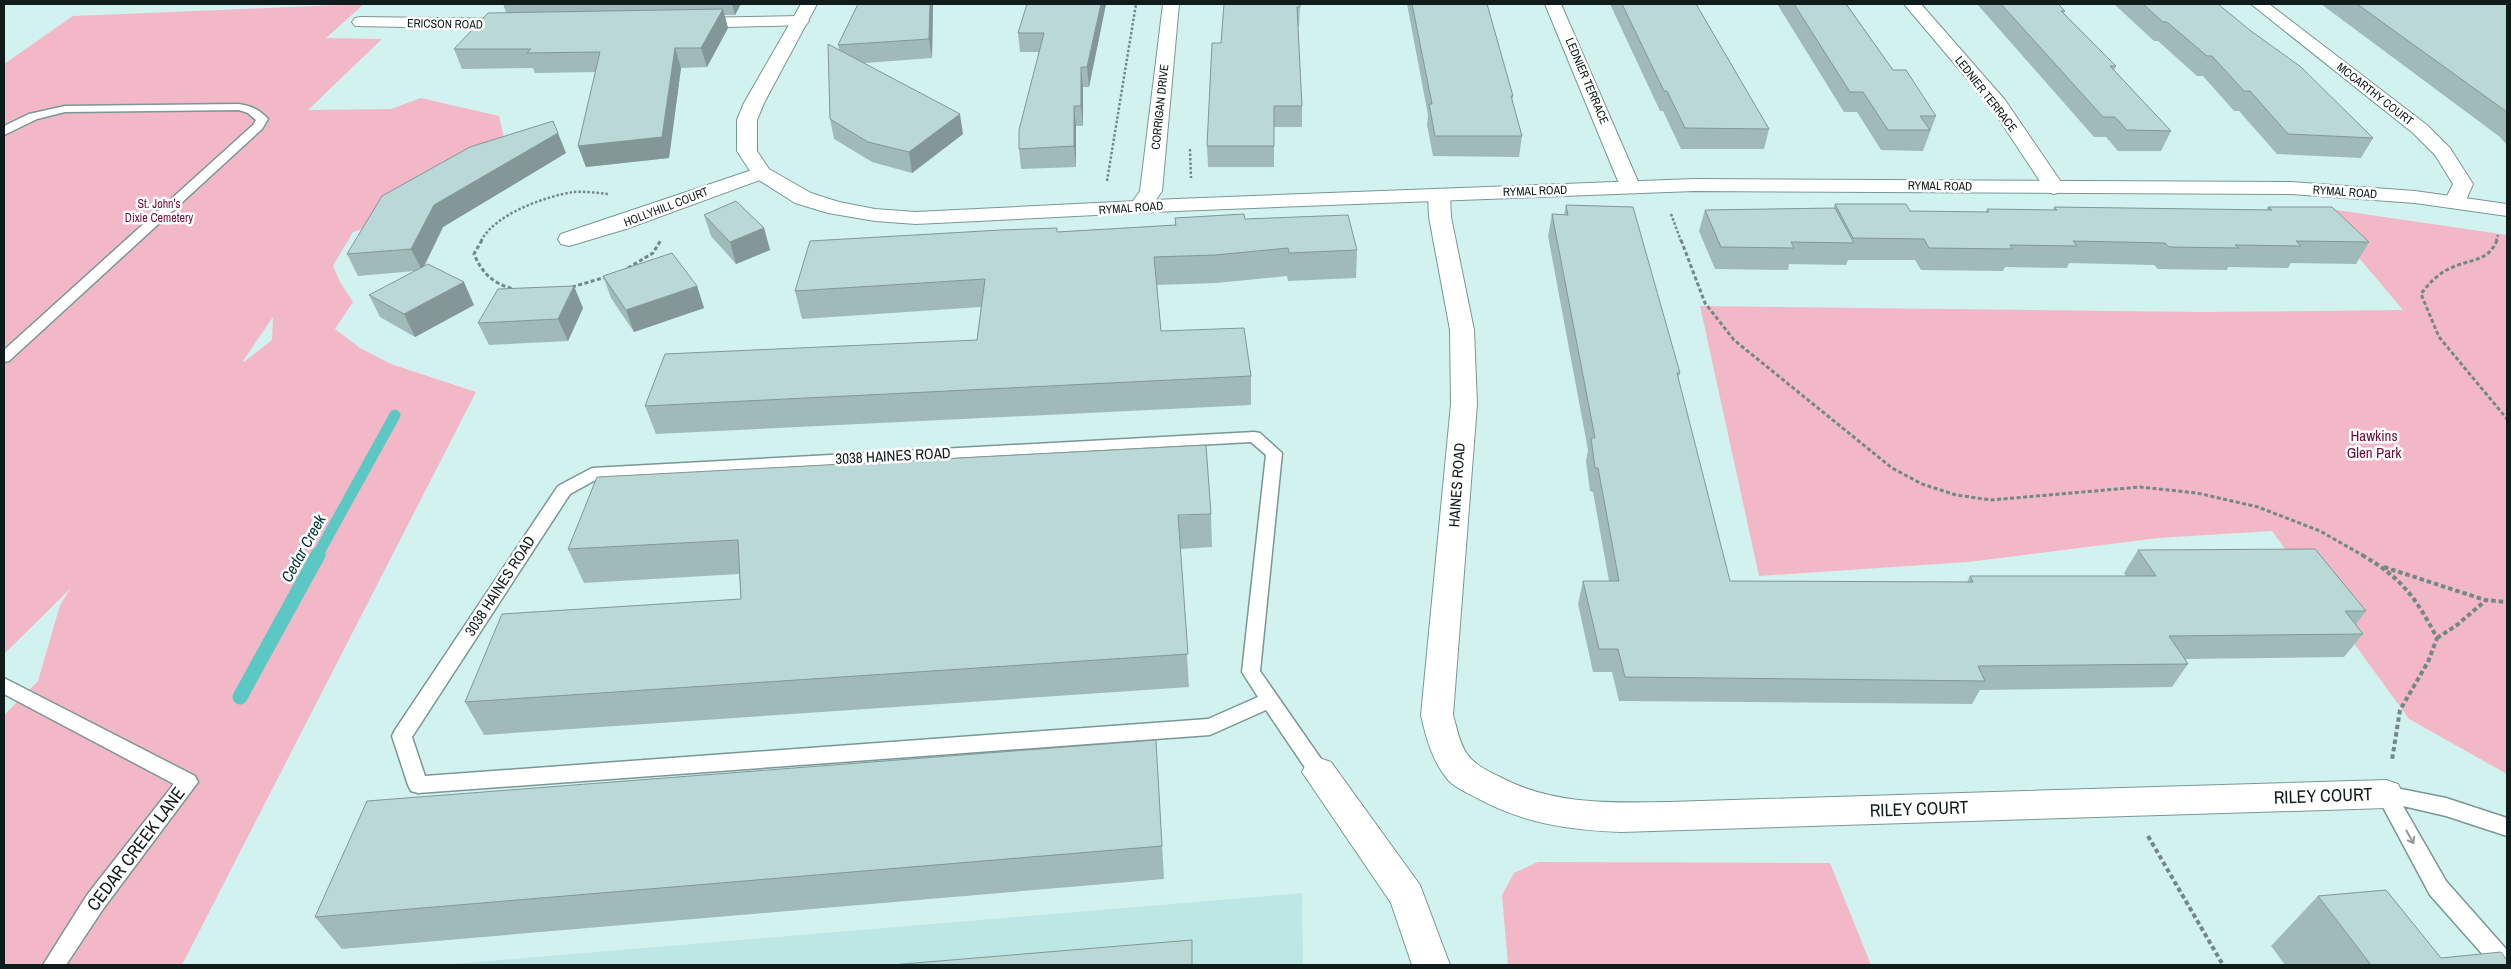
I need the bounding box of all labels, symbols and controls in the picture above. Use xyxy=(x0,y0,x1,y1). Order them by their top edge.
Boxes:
street label: ERICSON ROAD xyxy=(407,15,483,33)
street label: LEDNIER TERRACE xyxy=(1562,35,1612,127)
street label: LEDNIER TERRACE xyxy=(1951,53,2021,135)
street label: MCCARTHY COURT xyxy=(2333,59,2417,129)
street label: CORRIGAN DRIVE xyxy=(1148,63,1172,151)
street label: RYMAL ROAD xyxy=(1908,177,1972,195)
street label: RYMAL ROAD xyxy=(1502,182,1568,200)
street label: RYMAL ROAD xyxy=(2312,182,2378,202)
street label: HOLLYHILL COURT xyxy=(621,183,711,231)
park label: St. John’s Dixie Cemetery xyxy=(125,196,193,226)
street label: RYMAL ROAD xyxy=(1098,198,1164,218)
park label: Hawkins Glen Park xyxy=(2347,425,2402,463)
street label: 3038 HAINES ROAD xyxy=(835,442,951,469)
street label: HAINES ROAD xyxy=(1443,442,1470,528)
water label: Cedar Creek xyxy=(275,510,331,586)
street label: 3038 HAINES ROAD xyxy=(459,531,540,640)
street label: RILEY COURT xyxy=(2273,781,2373,810)
street label: CEDAR CREEK LANE xyxy=(81,782,191,916)
street label: RILEY COURT xyxy=(1869,794,1969,823)
one-way arrow xyxy=(2405,829,2415,844)

